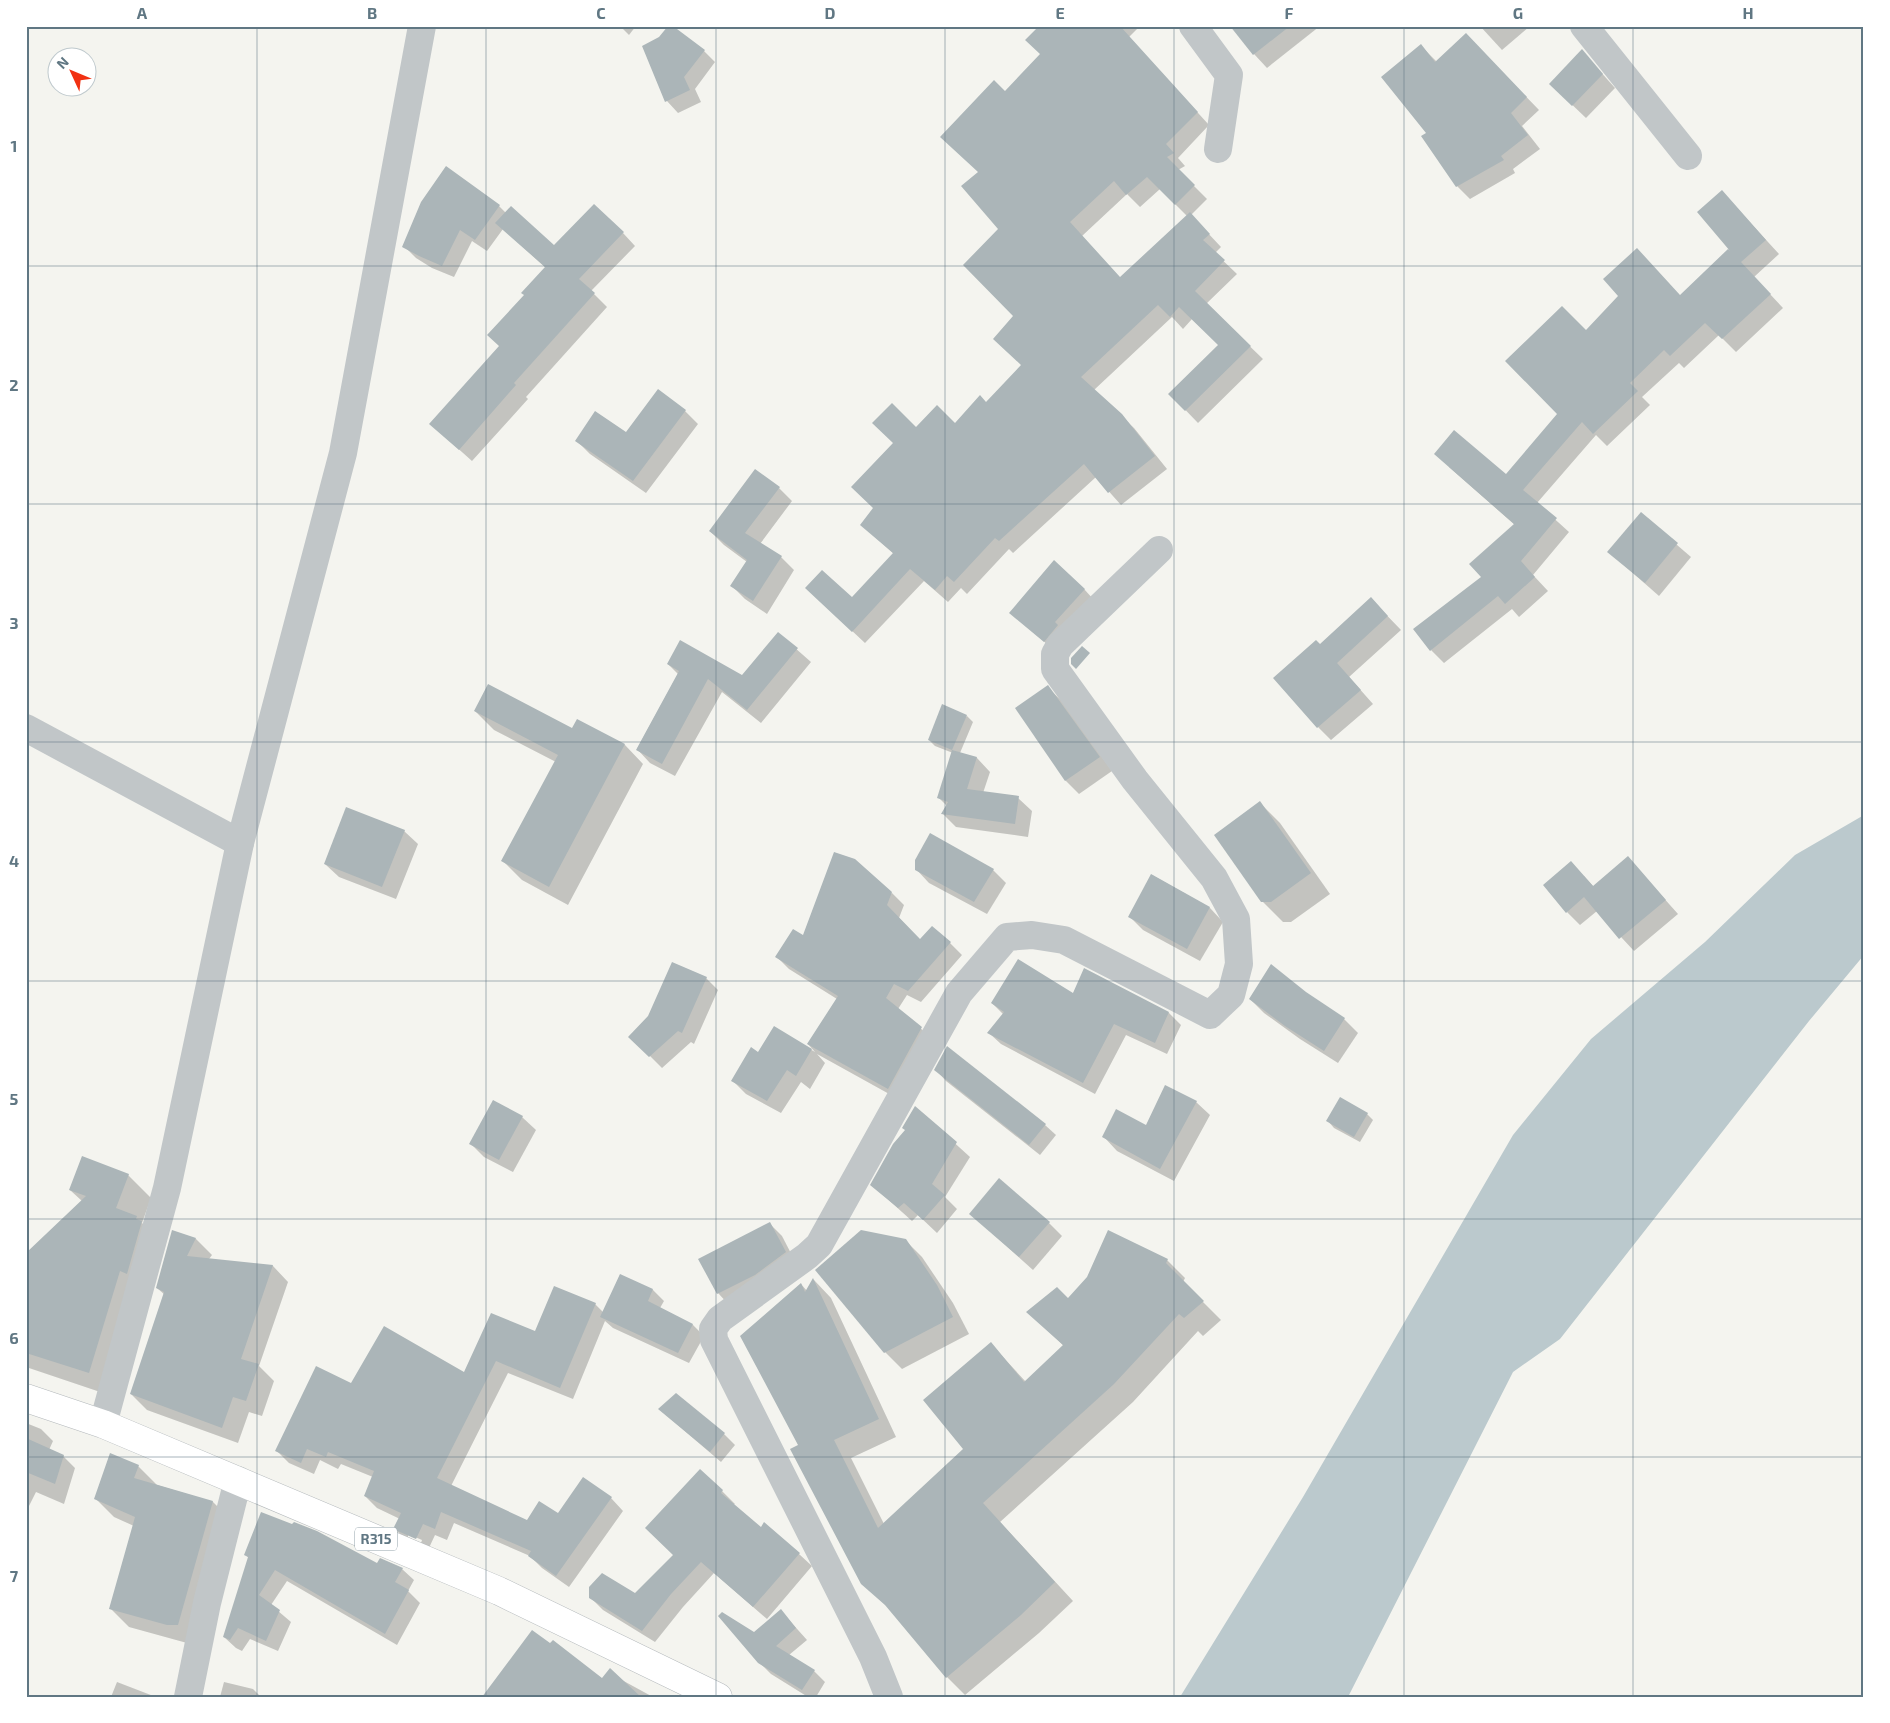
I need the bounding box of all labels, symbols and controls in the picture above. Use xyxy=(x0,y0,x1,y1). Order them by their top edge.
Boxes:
text: A xyxy=(137,3,148,22)
text: B xyxy=(367,3,377,22)
text: C xyxy=(596,3,606,22)
text: D xyxy=(825,3,836,22)
text: E xyxy=(1055,3,1065,22)
text: F xyxy=(1285,3,1294,22)
text: G xyxy=(1513,3,1523,22)
text: H xyxy=(1742,3,1754,22)
north arrow xyxy=(48,48,98,98)
text: N xyxy=(53,53,72,72)
text: 1 xyxy=(11,136,17,155)
text: 2 xyxy=(9,375,19,394)
text: 3 xyxy=(9,613,19,632)
text: 4 xyxy=(9,851,19,870)
text: 5 xyxy=(10,1089,19,1108)
text: 6 xyxy=(9,1328,19,1347)
road number: R315 xyxy=(355,1528,397,1550)
text: 7 xyxy=(10,1566,19,1585)

